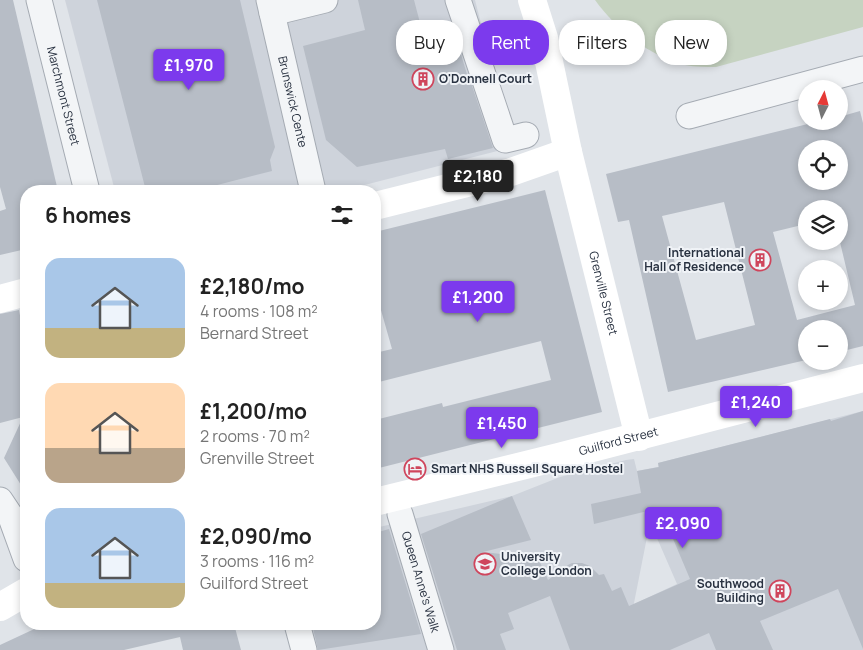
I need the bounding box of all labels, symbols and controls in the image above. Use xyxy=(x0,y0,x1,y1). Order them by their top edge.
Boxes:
chip: Buy xyxy=(396,20,463,65)
chip: Rent xyxy=(473,20,549,65)
chip: Filters xyxy=(559,20,645,65)
chip: New xyxy=(655,20,727,65)
street label: Marchmont Street xyxy=(43,45,84,147)
pin: £1,970 xyxy=(148,48,230,91)
text: £1,970 xyxy=(164,54,214,76)
street label: Brunswick Cente xyxy=(274,54,312,149)
building icon: O'Donnell Court xyxy=(411,67,435,91)
place label: O'Donnell Court xyxy=(439,70,532,87)
north arrow xyxy=(798,80,848,130)
map controls xyxy=(798,80,848,370)
button: locate xyxy=(798,140,848,190)
pin: £2,180 xyxy=(437,160,519,202)
text: £2,180 xyxy=(454,165,502,187)
button: layers xyxy=(798,200,848,250)
text: 6 homes xyxy=(45,201,131,229)
icon: filters xyxy=(328,201,356,229)
place label: International Hall of Residence xyxy=(644,244,744,275)
building icon: International Hall of Residence xyxy=(748,248,772,272)
street label: Grenville Street xyxy=(585,249,622,337)
button: + xyxy=(798,260,848,310)
text: £2,180/mo xyxy=(200,272,304,300)
icon: home xyxy=(85,278,145,338)
pin: £1,200 xyxy=(437,280,519,323)
text: £1,200 xyxy=(453,286,503,308)
text: 4 rooms · 108 m² xyxy=(200,300,318,322)
button: − xyxy=(798,320,848,370)
text: Bernard Street xyxy=(200,322,309,344)
pin: £1,240 xyxy=(715,386,797,428)
text: £1,240 xyxy=(731,391,781,413)
text: £1,200/mo xyxy=(200,397,307,425)
icon: home xyxy=(85,403,145,463)
pin: £1,450 xyxy=(461,406,543,449)
text: £1,450 xyxy=(477,412,527,434)
street label: Guilford Street xyxy=(577,422,660,459)
text: 2 rooms · 70 m² xyxy=(200,425,310,447)
text: Grenville Street xyxy=(200,447,314,469)
hotel icon: Smart NHS Russell Square Hostel xyxy=(403,457,427,481)
place label: Smart NHS Russell Square Hostel xyxy=(431,460,623,477)
pin: £2,090 xyxy=(642,506,724,549)
text: £2,090 xyxy=(656,512,710,534)
text: £2,090/mo xyxy=(200,522,312,550)
icon: home xyxy=(85,528,145,588)
street label: Queen Anne's Walk xyxy=(398,529,445,635)
place label: University College London xyxy=(501,548,592,579)
text: 3 rooms · 116 m² xyxy=(200,550,314,572)
school or university icon: University College London xyxy=(473,552,497,576)
text: Guilford Street xyxy=(200,572,308,594)
place label: Southwood Building xyxy=(697,575,764,606)
building icon: Southwood Building xyxy=(768,579,792,603)

